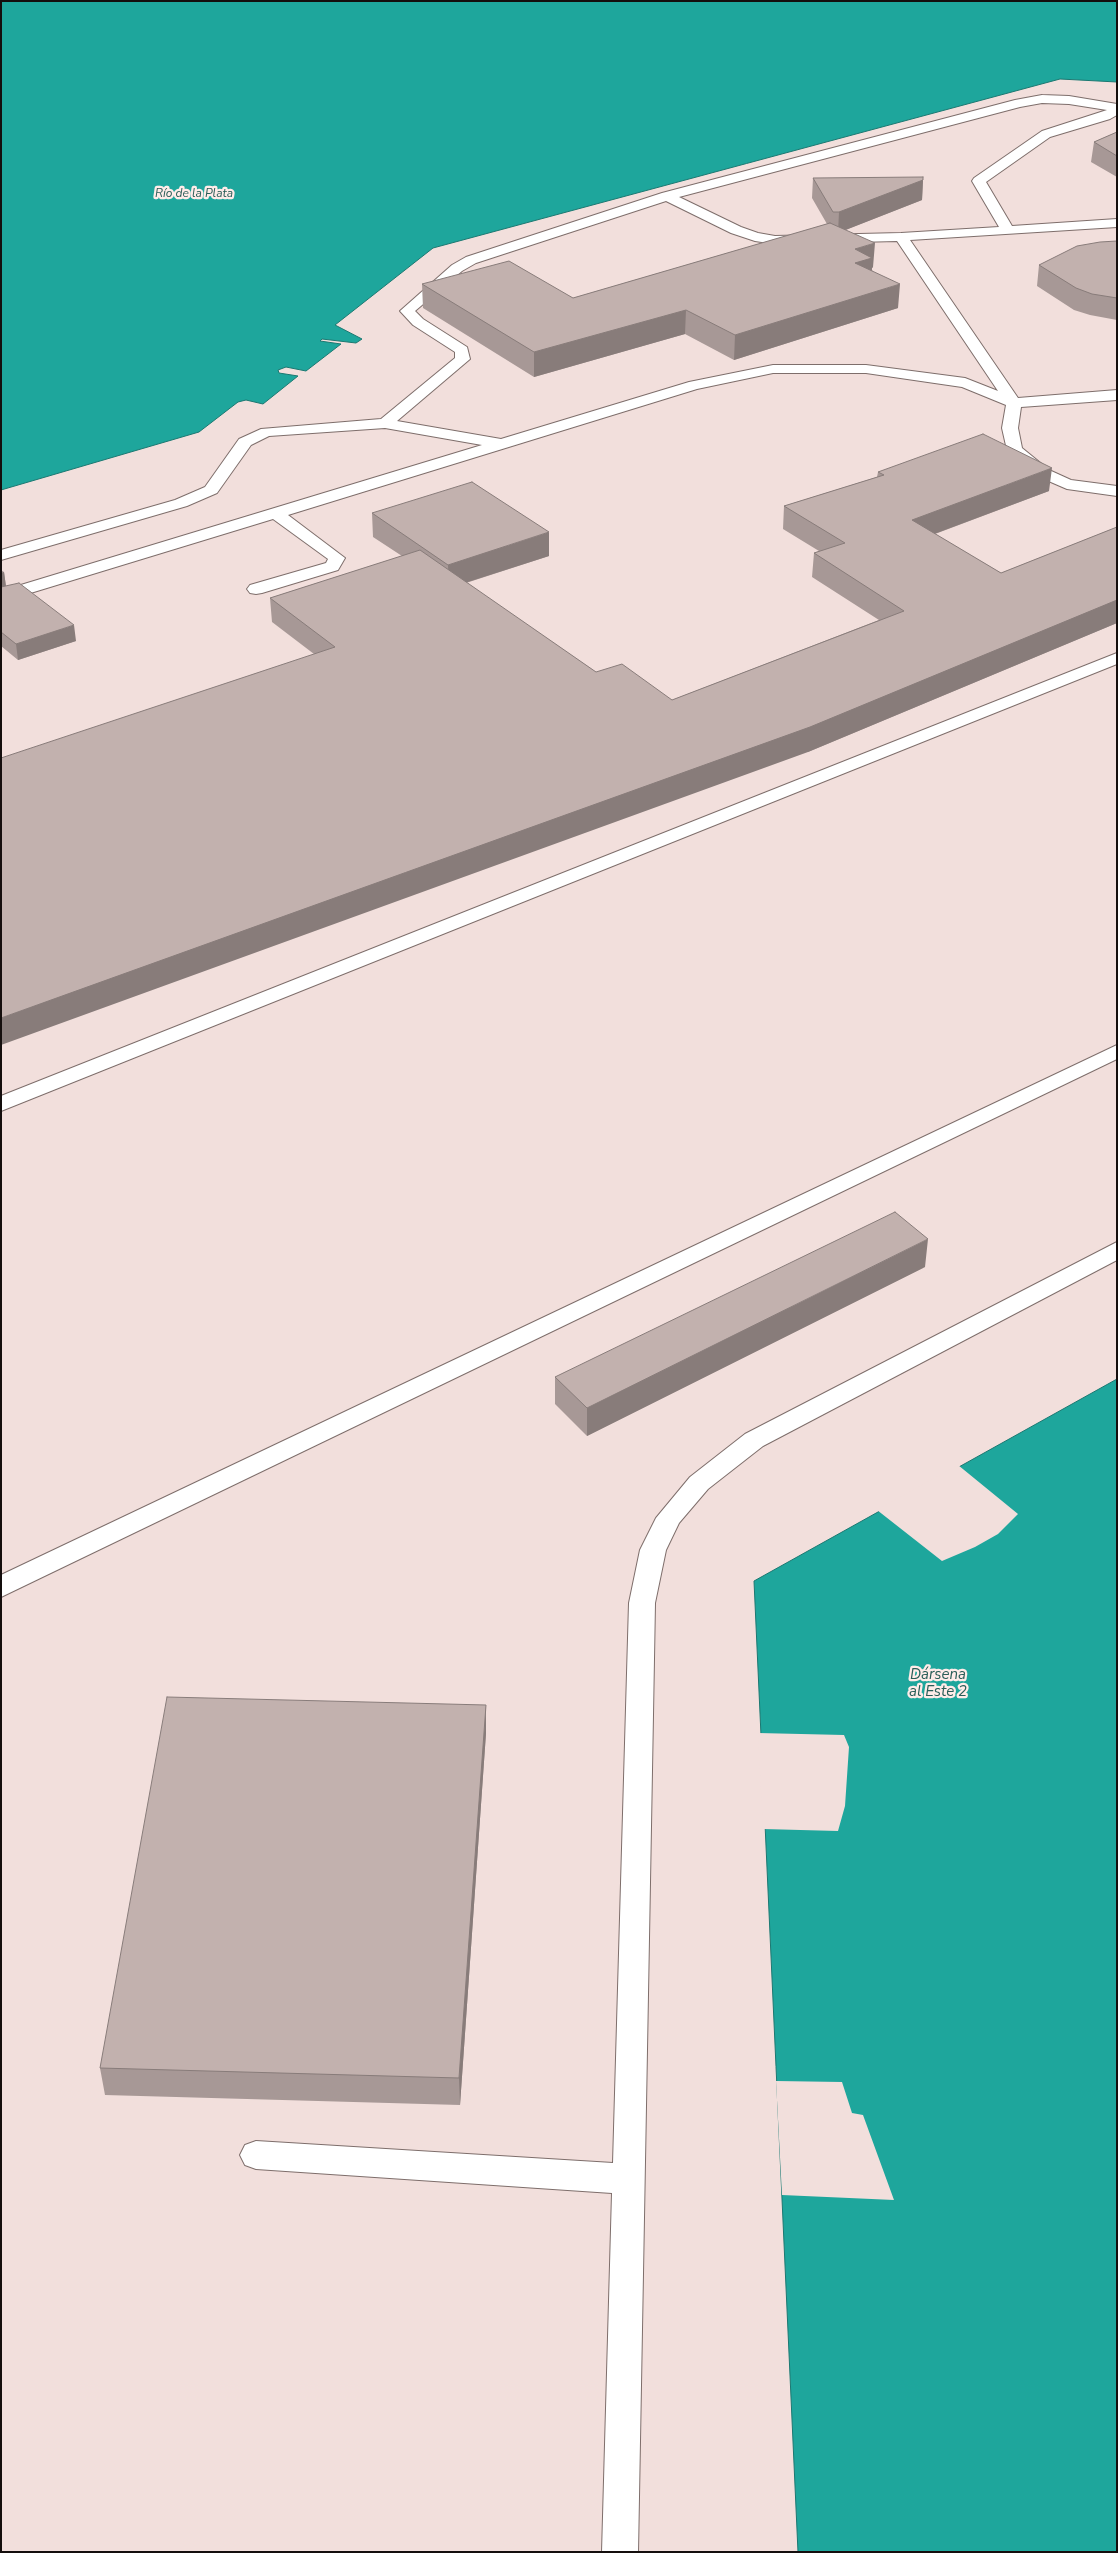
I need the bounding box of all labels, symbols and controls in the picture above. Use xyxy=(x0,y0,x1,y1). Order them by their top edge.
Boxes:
water label: Río de la Plata xyxy=(155,187,233,201)
water label: Dársena al Este 2 xyxy=(909,1666,967,1701)

